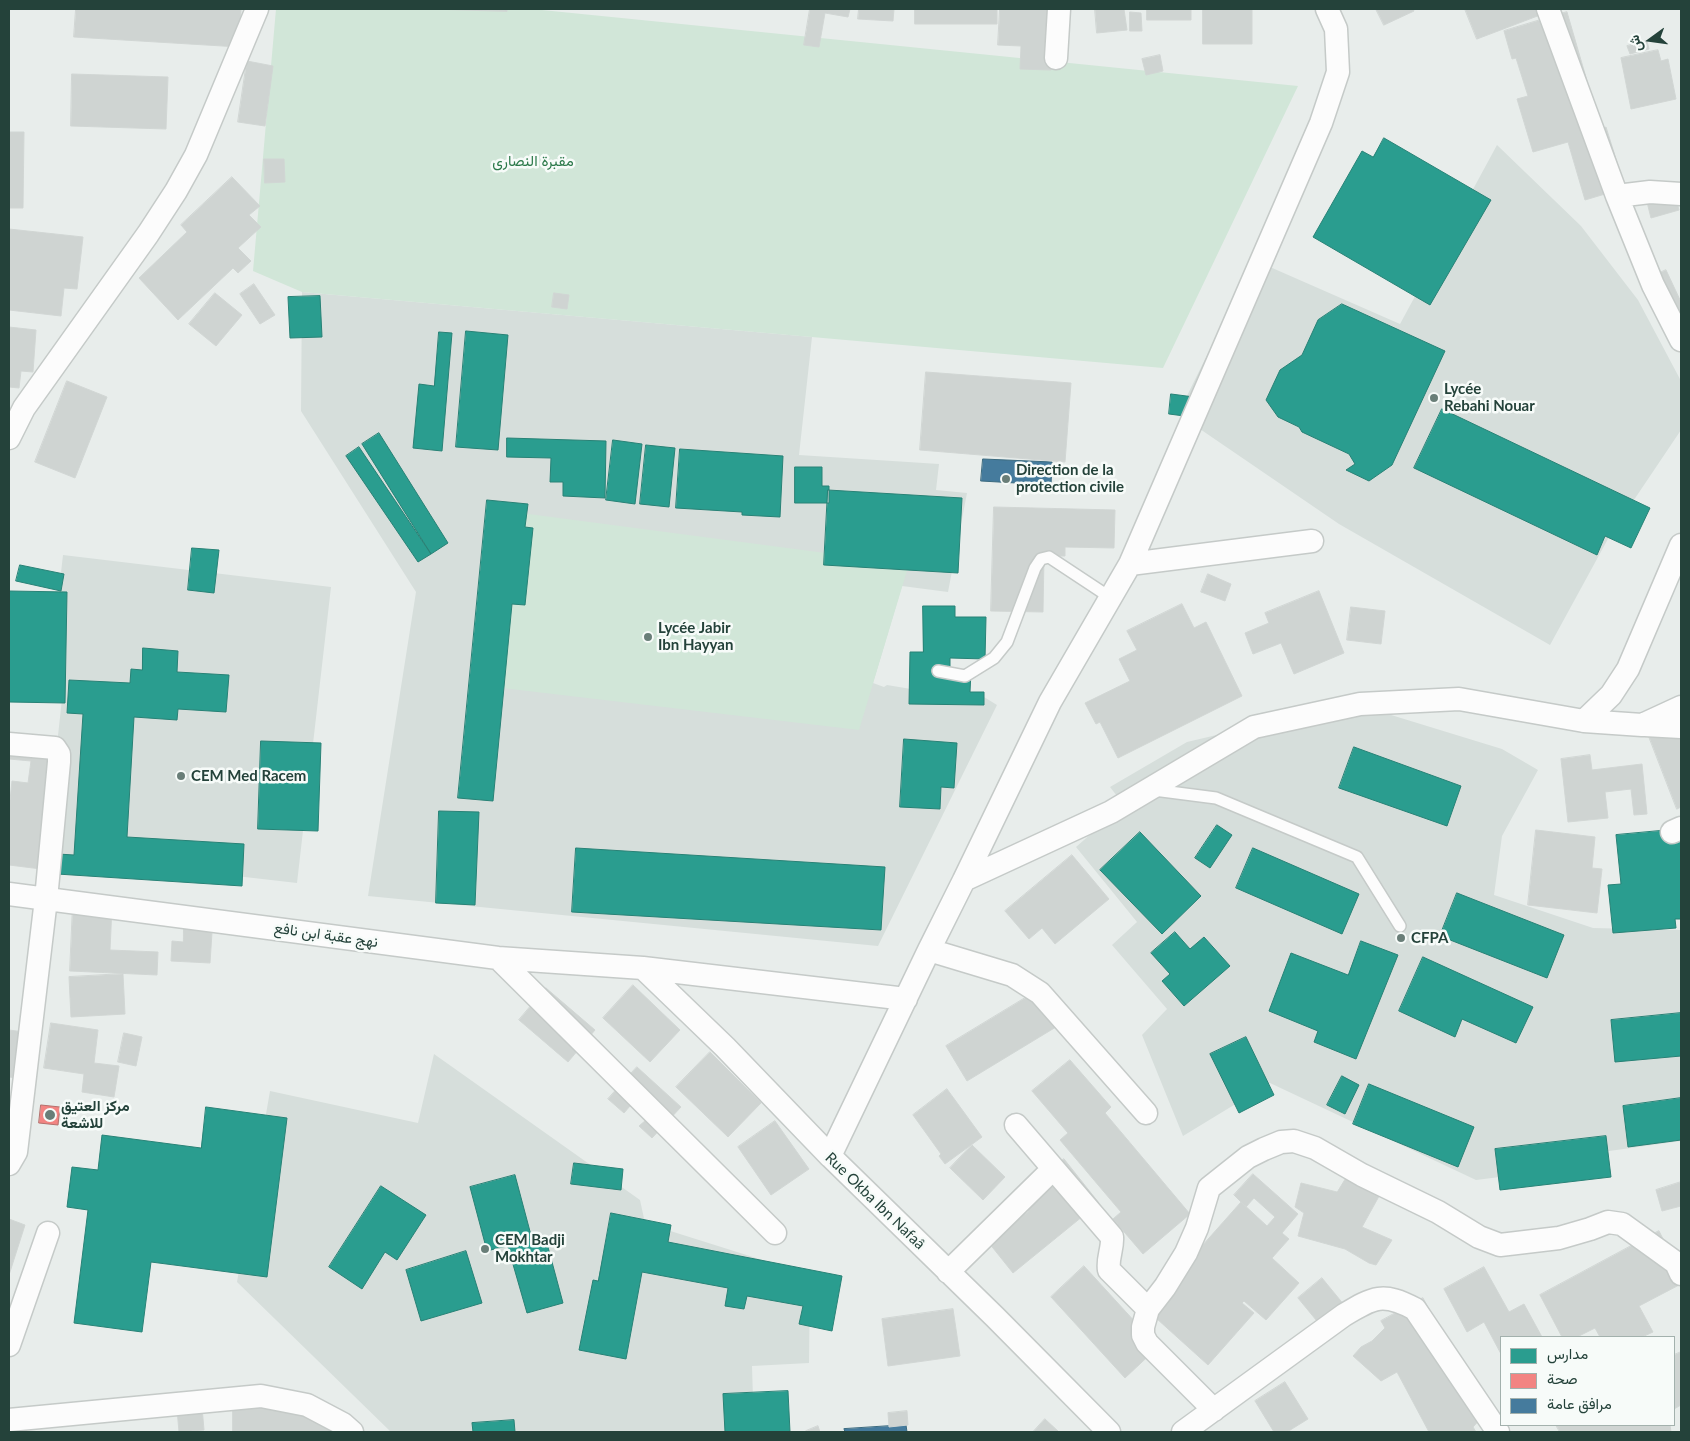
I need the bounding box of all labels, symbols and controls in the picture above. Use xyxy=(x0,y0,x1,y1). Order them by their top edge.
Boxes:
north arrow xyxy=(1625,15,1675,65)
text: ش xyxy=(1625,34,1645,54)
park label: مقبرة النصارى xyxy=(492,152,574,170)
place label: Lycée Rebahi Nouar xyxy=(1444,380,1535,415)
marker: Lycée Rebahi Nouar xyxy=(1428,392,1440,404)
place label: Direction de la protection civile xyxy=(1016,461,1124,496)
marker: Direction de la protection civile xyxy=(1000,473,1012,485)
place label: Lycée Jabir Ibn Hayyan xyxy=(658,619,733,654)
marker: Lycée Jabir Ibn Hayyan xyxy=(642,631,654,643)
place label: CEM Med Racem xyxy=(191,767,306,785)
marker: CEM Med Racem xyxy=(175,770,187,782)
street label: نهج عقبة ابن نافع xyxy=(273,919,379,951)
place label: CFPA xyxy=(1411,929,1448,947)
marker: CFPA xyxy=(1395,932,1407,944)
place label: مركز العتيق للاشعة xyxy=(61,1097,130,1132)
marker: مركز العتيق للاشعة xyxy=(43,1108,57,1122)
street label: Rue Okba Ibn Nafaâ xyxy=(821,1149,929,1253)
place label: CEM Badji Mokhtar xyxy=(495,1231,565,1266)
marker: CEM Badji Mokhtar xyxy=(479,1243,491,1255)
legend xyxy=(1500,1336,1675,1426)
text: مدارس xyxy=(1547,1344,1588,1362)
text: صحة xyxy=(1547,1369,1578,1387)
text: مرافق عامة xyxy=(1547,1394,1612,1412)

